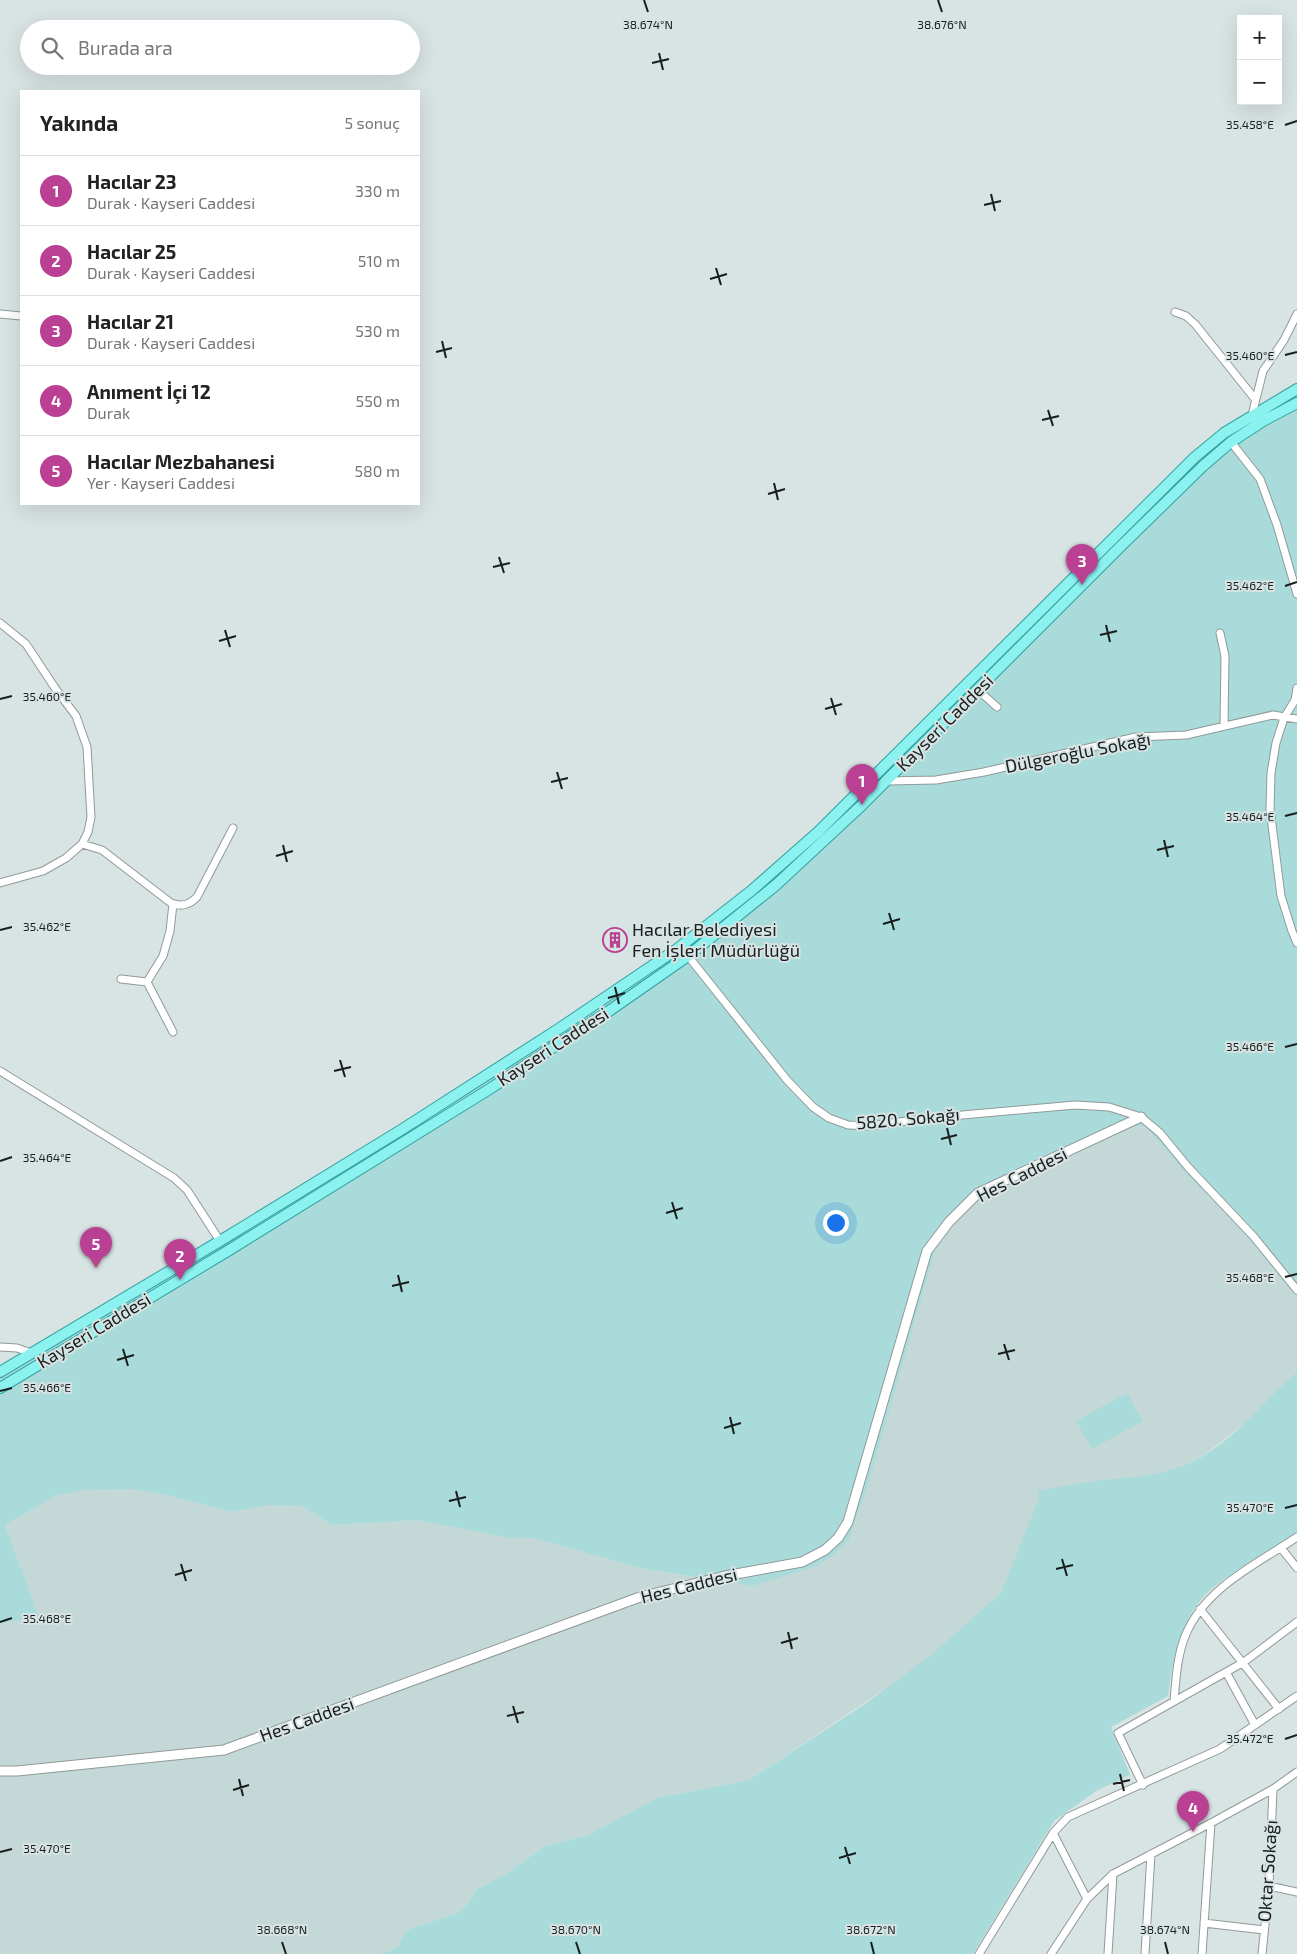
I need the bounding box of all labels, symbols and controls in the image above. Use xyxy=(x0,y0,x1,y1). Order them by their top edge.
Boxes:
map controls xyxy=(1237,15,1282,105)
button: + xyxy=(1237,15,1282,60)
text: 38.674°N xyxy=(623,17,673,31)
text: 38.676°N xyxy=(917,17,967,31)
search box xyxy=(20,20,420,75)
icon: search xyxy=(38,34,66,62)
text: Burada ara xyxy=(78,36,173,59)
button: − xyxy=(1237,60,1282,105)
text: Yakında xyxy=(40,110,118,135)
text: 5 sonuç xyxy=(344,113,400,132)
text: 35.458°E xyxy=(1226,117,1274,131)
text: Hacılar 23 xyxy=(87,170,177,193)
text: 1 xyxy=(53,181,59,200)
text: 330 m xyxy=(355,181,400,200)
text: Durak · Kayseri Caddesi xyxy=(87,193,255,212)
text: Hacılar 25 xyxy=(87,240,176,263)
text: 2 xyxy=(51,251,61,270)
text: 510 m xyxy=(358,251,400,270)
text: Durak · Kayseri Caddesi xyxy=(87,263,255,282)
text: Hacılar 21 xyxy=(87,310,174,333)
text: 3 xyxy=(51,321,61,340)
text: 530 m xyxy=(355,321,400,340)
text: Durak · Kayseri Caddesi xyxy=(87,333,255,352)
text: 35.460°E xyxy=(1226,348,1274,362)
text: Anıment İçi 12 xyxy=(87,380,211,403)
text: 4 xyxy=(51,391,61,410)
text: 550 m xyxy=(356,391,400,410)
text: Durak xyxy=(87,403,130,422)
text: Hacılar Mezbahanesi xyxy=(87,450,275,473)
text: 5 xyxy=(52,461,60,480)
text: 580 m xyxy=(354,461,400,480)
text: Yer · Kayseri Caddesi xyxy=(87,473,235,492)
pin: 3 xyxy=(1066,544,1098,585)
text: 35.462°E xyxy=(1226,578,1274,592)
street label: Kayseri Caddesi xyxy=(891,669,998,776)
text: 35.460°E xyxy=(23,689,71,703)
street label: Dülgeroğlu Sokağı xyxy=(1003,727,1153,777)
pin: 1 xyxy=(846,764,878,805)
text: 35.464°E xyxy=(1226,809,1274,823)
place label: Hacılar Belediyesi Fen İşleri Müdürlüğü xyxy=(632,918,800,962)
text: 35.462°E xyxy=(23,919,71,933)
building icon: Hacılar Belediyesi Fen İşleri Müdürlüğü xyxy=(602,927,628,953)
street label: Kayseri Caddesi xyxy=(493,1002,612,1090)
text: 35.466°E xyxy=(1226,1039,1274,1053)
street label: 5820. Sokağı xyxy=(855,1103,960,1133)
street label: Hes Caddesi xyxy=(972,1142,1071,1206)
text: 35.464°E xyxy=(23,1150,71,1164)
your location xyxy=(823,1210,849,1236)
pin: 5 xyxy=(80,1227,112,1268)
pin: 2 xyxy=(164,1239,196,1280)
text: 35.468°E xyxy=(1226,1270,1274,1284)
street label: Kayseri Caddesi xyxy=(33,1288,154,1373)
text: 35.466°E xyxy=(23,1380,71,1394)
text: 35.470°E xyxy=(1226,1500,1274,1514)
street label: Hes Caddesi xyxy=(638,1562,739,1608)
text: 35.468°E xyxy=(23,1611,71,1625)
street label: Hes Caddesi xyxy=(256,1692,357,1746)
text: 35.472°E xyxy=(1226,1731,1274,1745)
pin: 4 xyxy=(1177,1791,1209,1832)
street label: Oktar Sokağı xyxy=(1252,1819,1282,1923)
text: 35.470°E xyxy=(23,1841,71,1855)
text: 38.668°N xyxy=(257,1922,307,1936)
text: 38.670°N xyxy=(551,1922,601,1936)
text: 38.672°N xyxy=(846,1922,896,1936)
text: 38.674°N xyxy=(1140,1922,1190,1936)

